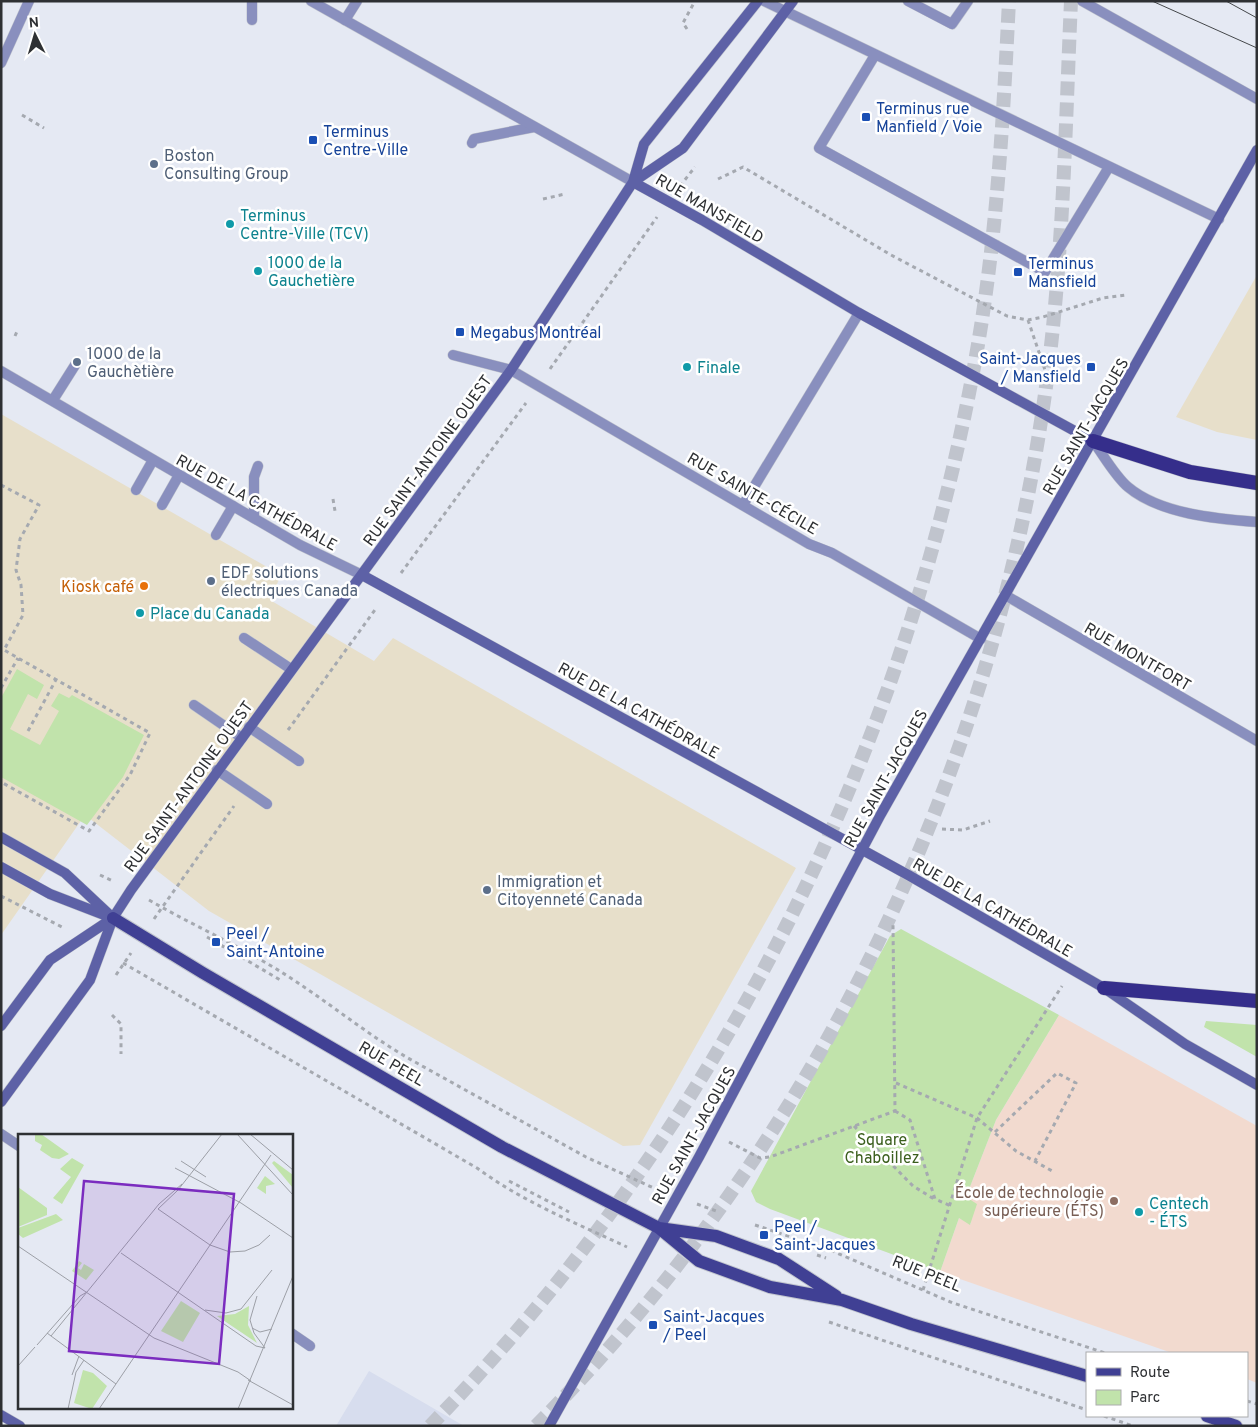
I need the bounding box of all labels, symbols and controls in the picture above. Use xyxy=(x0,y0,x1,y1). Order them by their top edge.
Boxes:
north arrow xyxy=(10,10,60,60)
text: N xyxy=(28,15,40,32)
place label: Terminus rue Manfield / Voie xyxy=(876,100,982,138)
marker: Terminus rue Manfield / Voie xyxy=(860,111,872,123)
place label: Terminus Centre-Ville xyxy=(323,123,408,161)
marker: Terminus Centre-Ville xyxy=(307,134,319,146)
place label: Boston Consulting Group xyxy=(164,147,289,185)
marker: Boston Consulting Group xyxy=(148,158,160,170)
street label: RUE MANSFIELD xyxy=(651,171,767,249)
place label: Terminus Centre-Ville (TCV) xyxy=(240,207,369,245)
marker: Terminus Centre-Ville (TCV) xyxy=(224,218,236,230)
place label: 1000 de la Gauchetière xyxy=(268,254,355,292)
place label: Terminus Mansfield xyxy=(1028,255,1097,293)
marker: 1000 de la Gauchetière xyxy=(252,265,264,277)
marker: Terminus Mansfield xyxy=(1012,266,1024,278)
place label: Megabus Montréal xyxy=(470,324,602,344)
marker: Megabus Montréal xyxy=(454,326,466,338)
place label: 1000 de la Gauchètière xyxy=(87,345,174,383)
place label: Saint-Jacques / Mansfield xyxy=(979,350,1081,388)
street label: RUE SAINT-JACQUES xyxy=(1039,355,1134,499)
marker: 1000 de la Gauchètière xyxy=(71,356,83,368)
place label: Finale xyxy=(697,359,740,379)
marker: Finale xyxy=(681,361,693,373)
marker: Saint-Jacques / Mansfield xyxy=(1085,361,1097,373)
street label: RUE SAINT-ANTOINE OUEST xyxy=(360,372,497,551)
street label: RUE SAINTE-CÉCILE xyxy=(683,447,822,540)
street label: RUE DE LA CATHÉDRALE xyxy=(172,449,341,556)
place label: EDF solutions électriques Canada xyxy=(221,564,358,602)
marker: EDF solutions électriques Canada xyxy=(205,575,217,587)
place label: Kiosk café xyxy=(61,578,134,598)
marker: Kiosk café xyxy=(138,580,150,592)
place label: Place du Canada xyxy=(150,605,269,625)
marker: Place du Canada xyxy=(134,607,146,619)
street label: RUE MONTFORT xyxy=(1080,619,1194,696)
street label: RUE DE LA CATHÉDRALE xyxy=(554,657,723,764)
street label: RUE SAINT-ANTOINE OUEST xyxy=(121,698,258,877)
street label: RUE SAINT-JACQUES xyxy=(840,706,933,852)
street label: RUE DE LA CATHÉDRALE xyxy=(908,853,1077,963)
place label: Immigration et Citoyenneté Canada xyxy=(497,873,643,911)
marker: Immigration et Citoyenneté Canada xyxy=(481,884,493,896)
place label: Peel / Saint-Antoine xyxy=(226,925,325,963)
marker: Peel / Saint-Antoine xyxy=(210,936,222,948)
street label: RUE PEEL xyxy=(354,1038,428,1092)
street label: RUE SAINT-JACQUES xyxy=(648,1063,741,1209)
park label: Square Chaboillez xyxy=(844,1131,920,1169)
inset map xyxy=(18,1134,292,1410)
place label: École de technologie supérieure (ÉTS) xyxy=(955,1182,1104,1222)
marker: École de technologie supérieure (ÉTS) xyxy=(1108,1195,1120,1207)
place label: Centech - ÉTS xyxy=(1149,1195,1209,1233)
marker: Centech - ÉTS xyxy=(1133,1206,1145,1218)
place label: Peel / Saint-Jacques xyxy=(774,1218,876,1256)
marker: Peel / Saint-Jacques xyxy=(758,1229,770,1241)
street label: RUE PEEL xyxy=(889,1252,964,1298)
place label: Saint-Jacques / Peel xyxy=(662,1308,765,1346)
marker: Saint-Jacques / Peel xyxy=(647,1319,659,1331)
legend xyxy=(1086,1352,1248,1417)
text: Route xyxy=(1130,1364,1170,1383)
text: Parc xyxy=(1130,1389,1160,1408)

